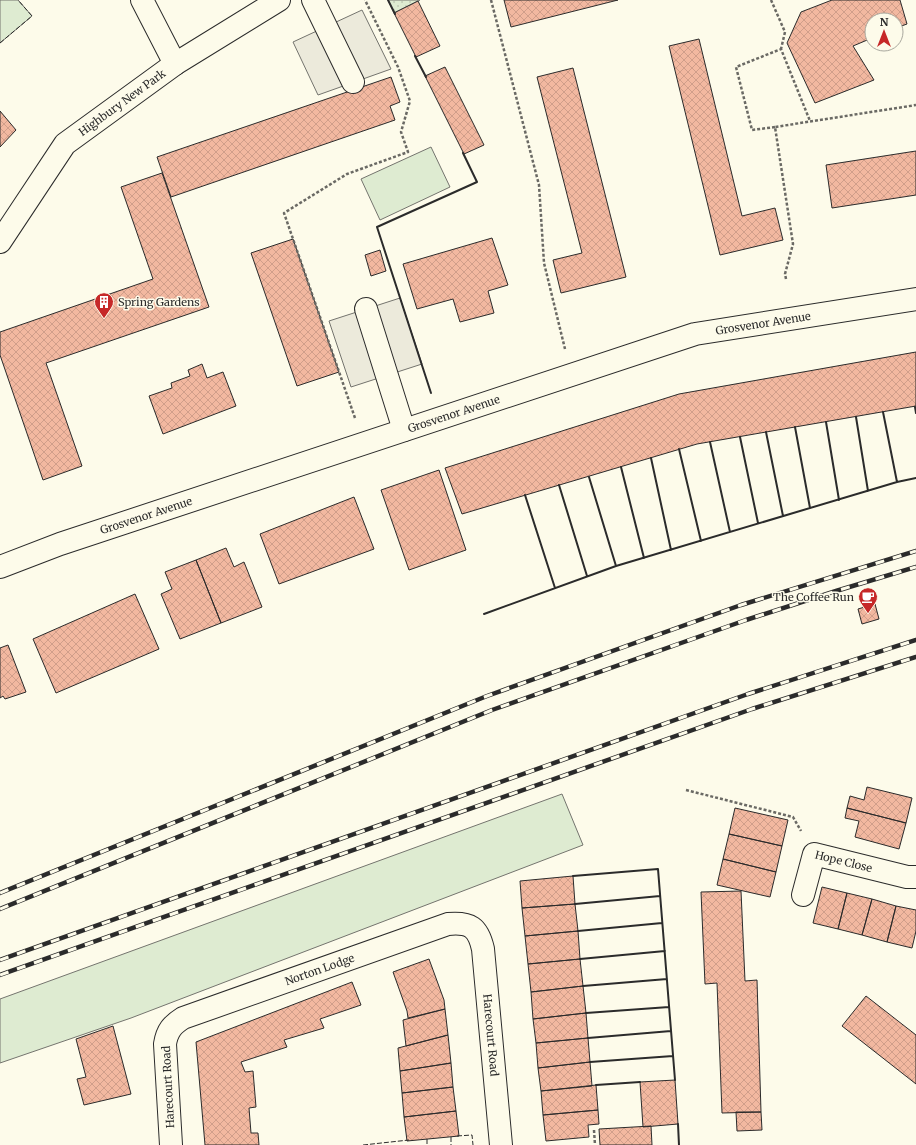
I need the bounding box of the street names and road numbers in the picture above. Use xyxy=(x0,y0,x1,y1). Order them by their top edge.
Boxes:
street label: Highbury New Park xyxy=(76,66,168,139)
street label: Grosvenor Avenue xyxy=(715,309,812,338)
street label: Grosvenor Avenue xyxy=(406,392,502,435)
street label: Grosvenor Avenue xyxy=(98,494,194,537)
street label: Hope Close xyxy=(813,847,874,875)
street label: Norton Lodge xyxy=(283,951,357,988)
street label: Harecourt Road xyxy=(480,993,502,1077)
street label: Harecourt Road xyxy=(159,1045,177,1129)

